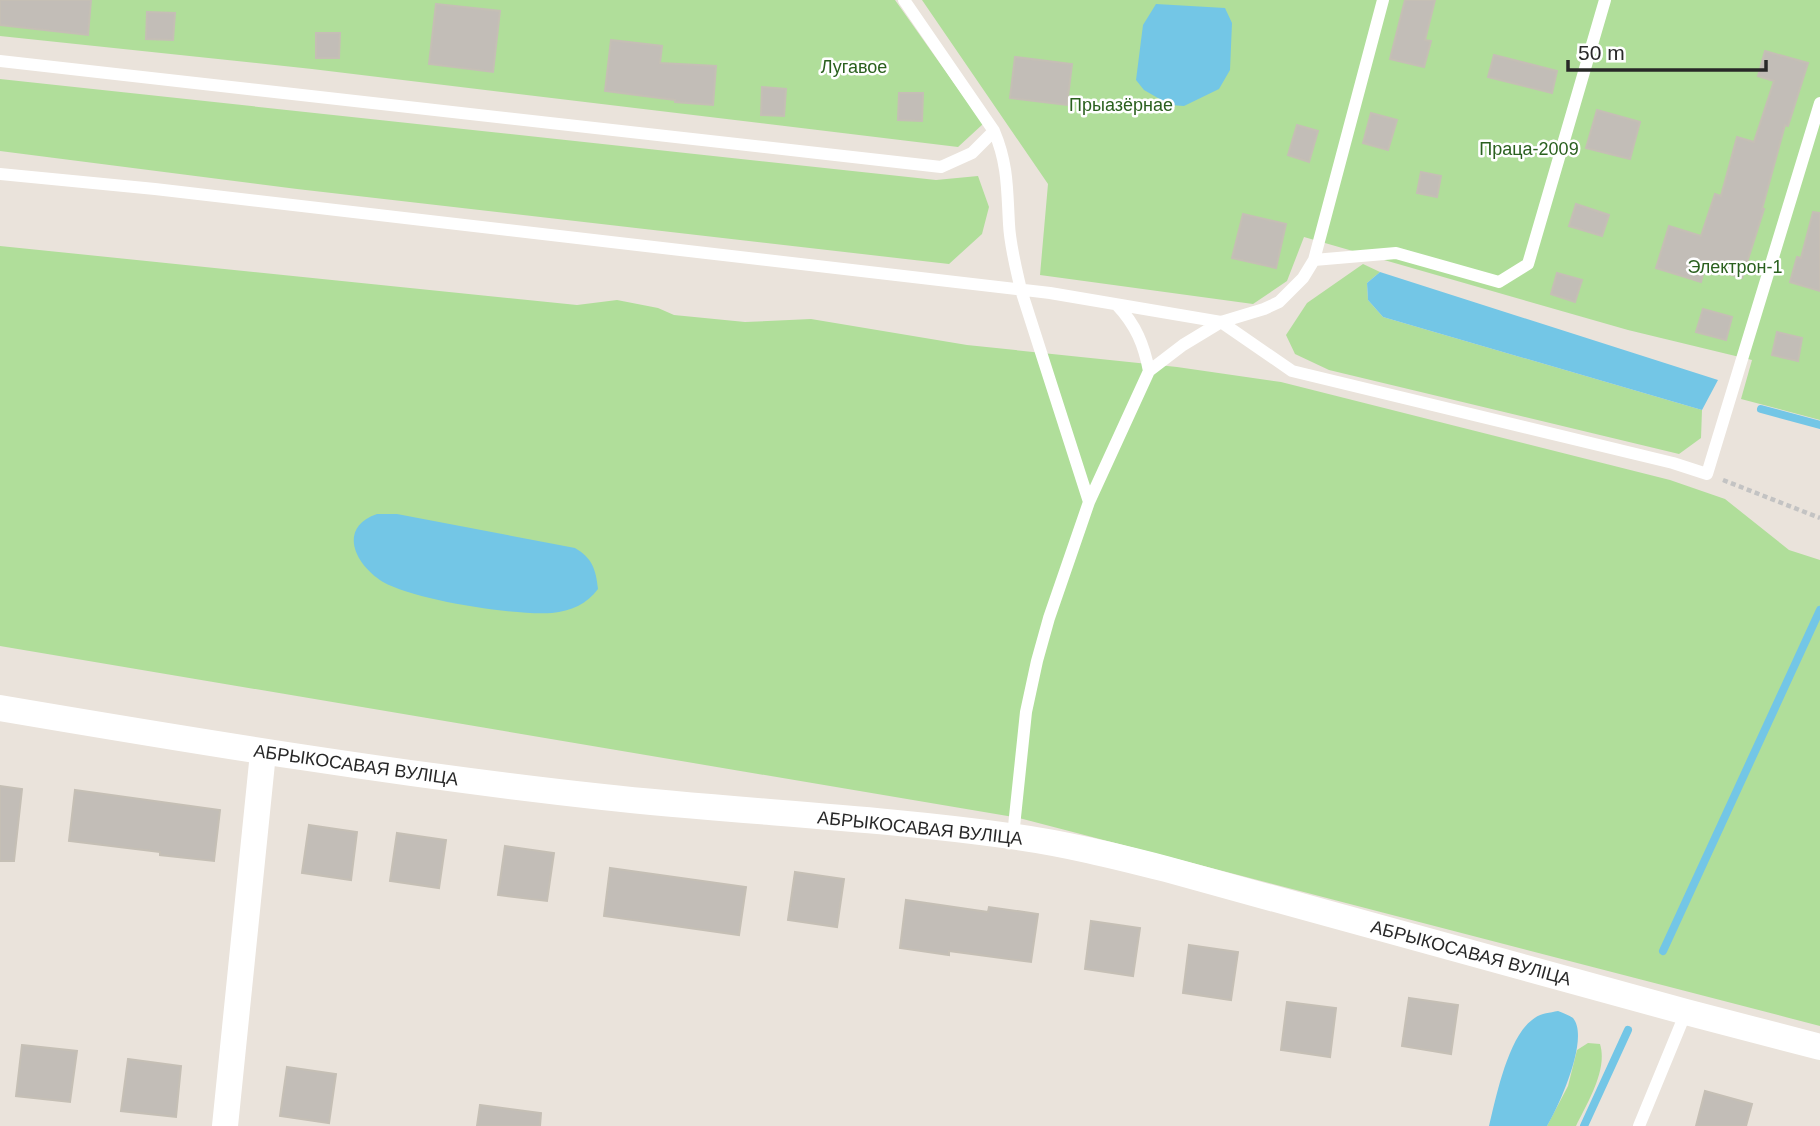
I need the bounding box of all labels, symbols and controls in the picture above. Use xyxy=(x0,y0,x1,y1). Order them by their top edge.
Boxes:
scale bar xyxy=(1568,28,1766,72)
text: 50 m xyxy=(1578,41,1625,64)
park label: Лугавое xyxy=(821,57,887,77)
park label: Прыазёрнае xyxy=(1069,95,1173,115)
park label: Праца-2009 xyxy=(1479,139,1579,159)
park label: Электрон-1 xyxy=(1687,257,1783,277)
street label: АБРЫКОСАВАЯ ВУЛІЦА xyxy=(252,741,460,789)
street label: АБРЫКОСАВАЯ ВУЛІЦА xyxy=(816,807,1024,849)
street label: АБРЫКОСАВАЯ ВУЛІЦА xyxy=(1369,917,1573,989)

